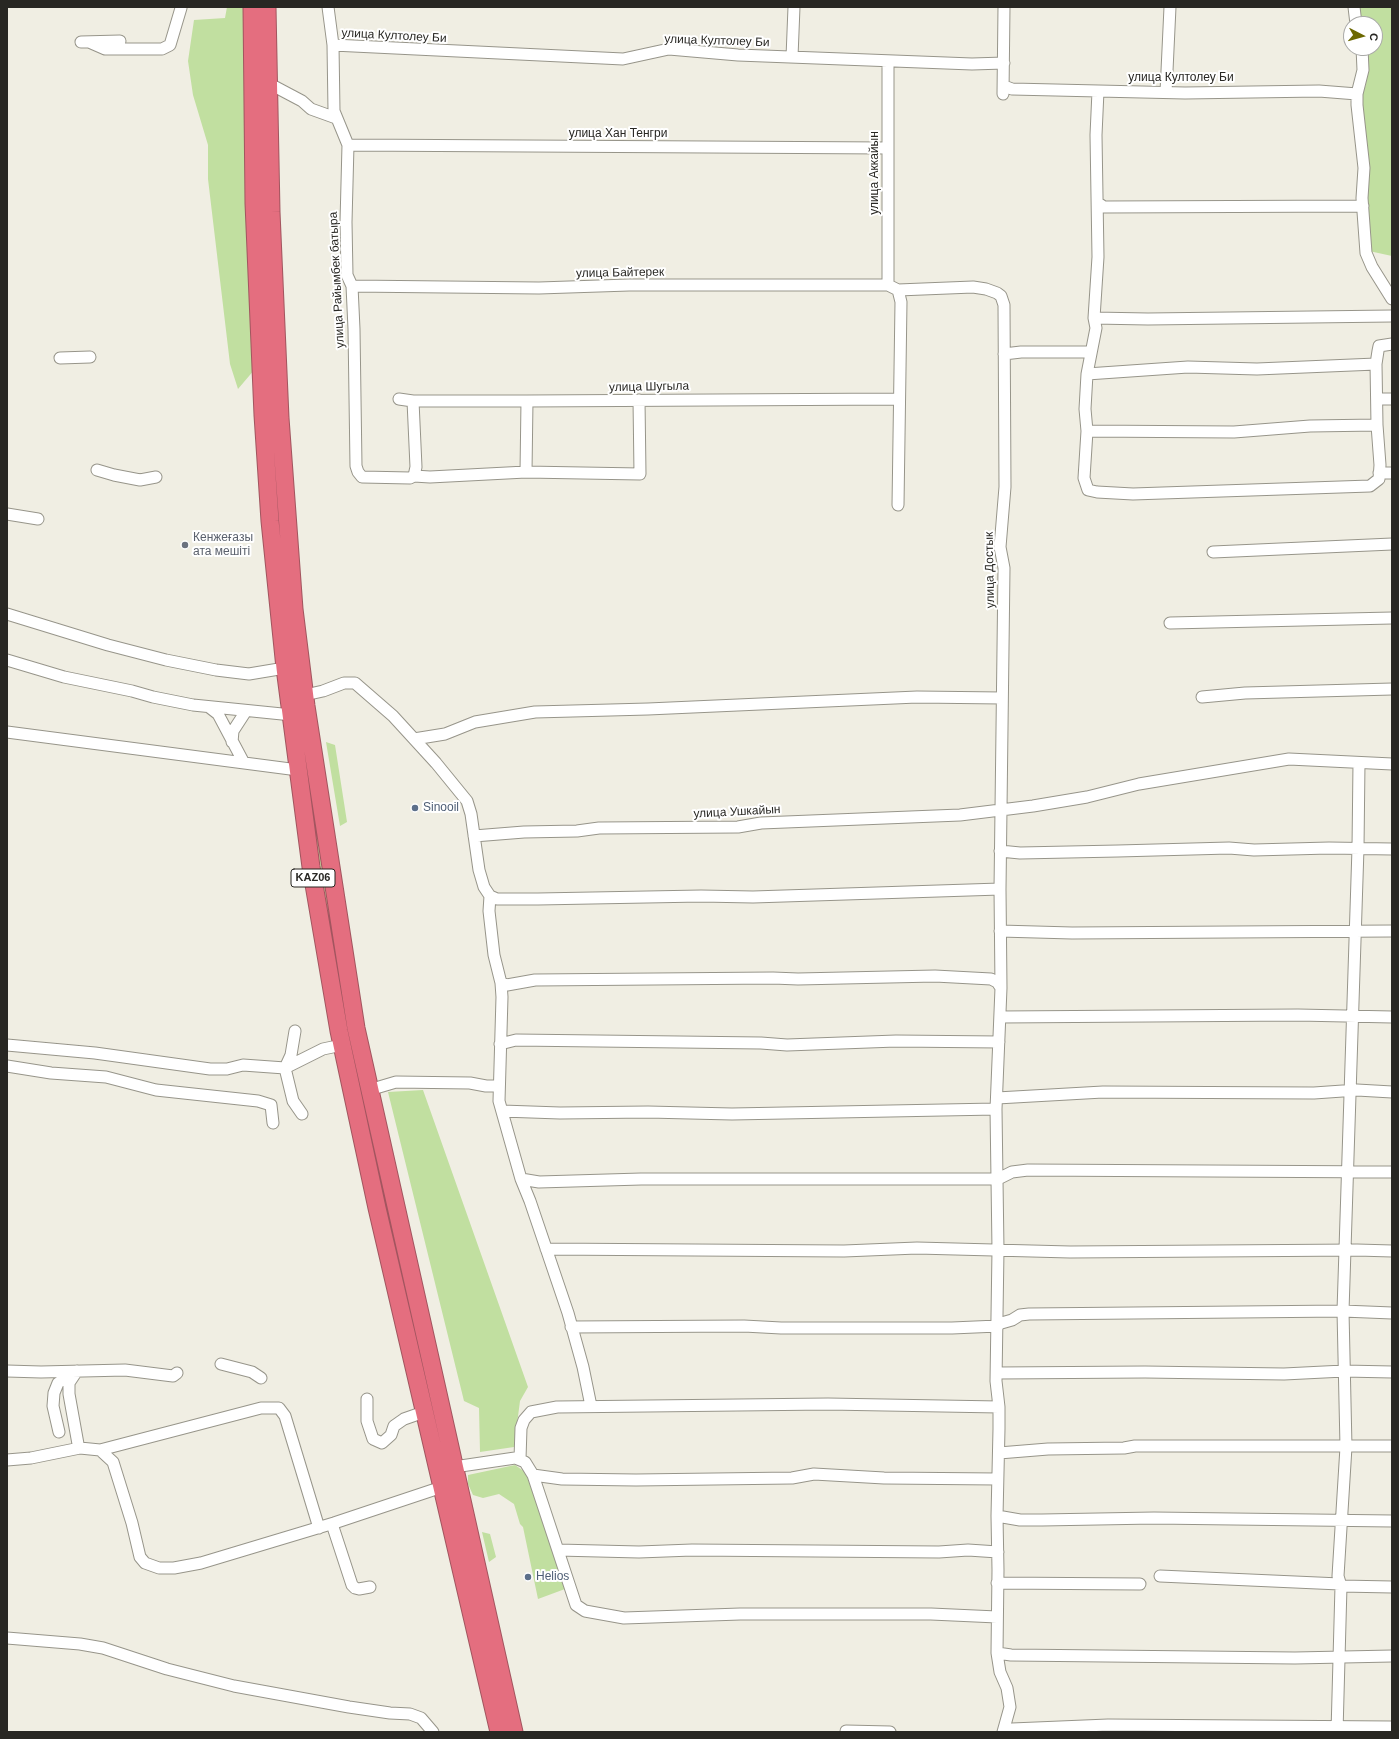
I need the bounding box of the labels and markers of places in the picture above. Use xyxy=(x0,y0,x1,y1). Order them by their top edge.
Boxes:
place label: Кенжеғазы ата мешіті xyxy=(193,531,253,559)
marker: Кенжеғазы ата мешіті xyxy=(180,540,190,550)
place label: Sinooil xyxy=(423,801,459,815)
marker: Sinooil xyxy=(410,803,420,813)
place label: Helios xyxy=(536,1570,569,1584)
marker: Helios xyxy=(523,1572,533,1582)

